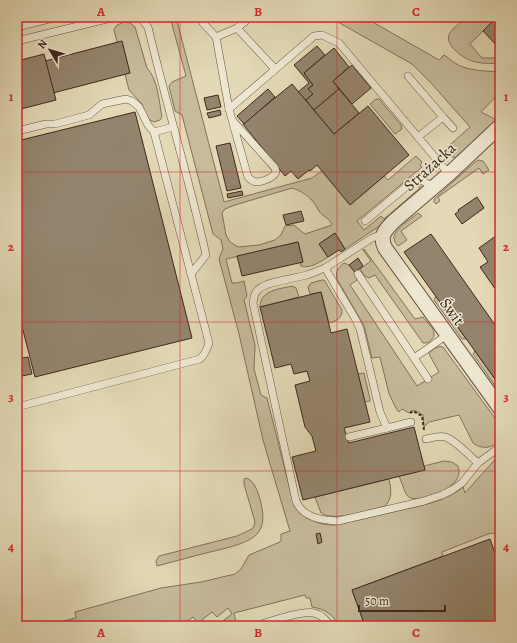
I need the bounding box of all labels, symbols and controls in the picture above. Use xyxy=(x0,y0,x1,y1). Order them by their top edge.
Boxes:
text: A xyxy=(96,3,106,20)
text: B xyxy=(254,3,262,20)
text: C xyxy=(412,3,420,20)
north arrow xyxy=(30,30,70,70)
text: N xyxy=(34,36,51,52)
text: 1 xyxy=(9,88,14,105)
text: 1 xyxy=(504,88,509,105)
street label: Strażacka xyxy=(399,137,461,197)
text: 2 xyxy=(8,238,15,255)
text: 2 xyxy=(503,238,510,255)
street label: Świt xyxy=(435,294,469,330)
text: 3 xyxy=(8,388,14,405)
text: 3 xyxy=(503,388,509,405)
text: 4 xyxy=(8,538,14,555)
text: 4 xyxy=(503,538,509,555)
scale bar xyxy=(359,587,445,613)
text: 50 m xyxy=(365,593,389,609)
text: A xyxy=(96,624,106,641)
text: B xyxy=(254,624,262,641)
text: C xyxy=(412,624,420,641)

